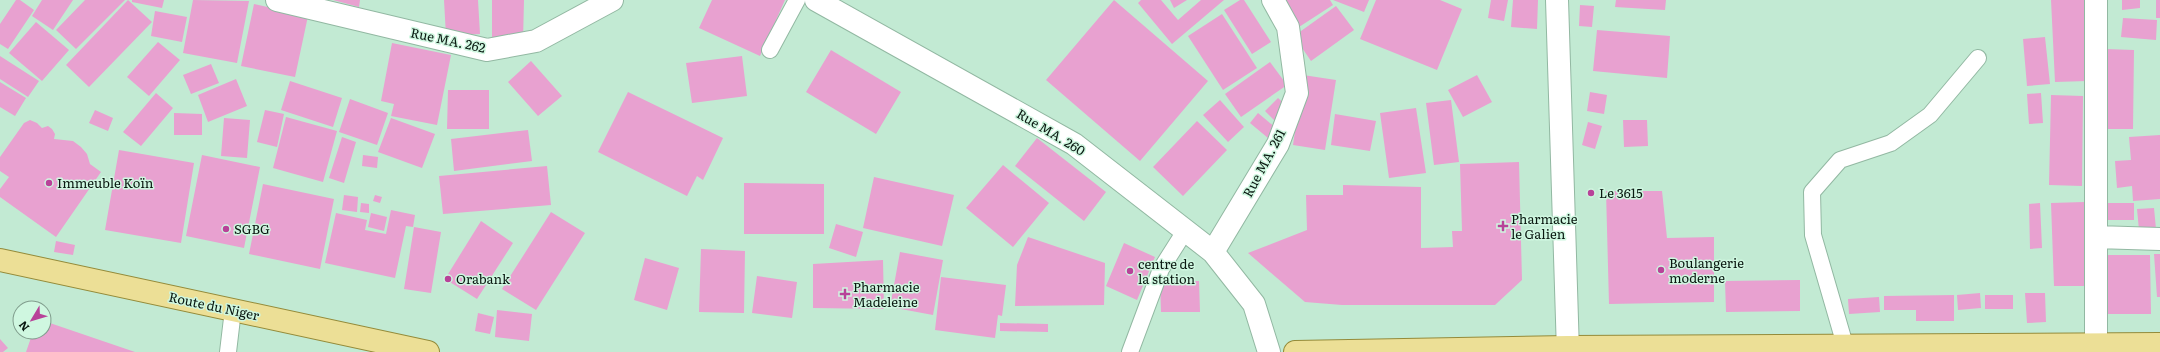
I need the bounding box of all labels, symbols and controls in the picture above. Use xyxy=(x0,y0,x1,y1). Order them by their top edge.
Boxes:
street label: Rue MA. 262 xyxy=(409,22,488,57)
street label: Rue MA. 260 xyxy=(1013,104,1090,160)
street label: Rue MA. 261 xyxy=(1238,125,1290,200)
place label: Immeuble Koïn xyxy=(57,173,154,192)
marker: Immeuble Koïn xyxy=(44,178,54,188)
place label: Le 3615 xyxy=(1599,183,1643,202)
marker: Le 3615 xyxy=(1586,188,1596,198)
place label: Pharmacie le Galien xyxy=(1511,209,1578,243)
place label: SGBG xyxy=(234,219,270,238)
marker: Pharmacie le Galien xyxy=(1498,221,1508,231)
marker: SGBG xyxy=(221,224,231,234)
place label: Boulangerie moderne xyxy=(1669,253,1744,287)
place label: centre de la station xyxy=(1138,254,1196,288)
marker: Boulangerie moderne xyxy=(1656,265,1666,275)
marker: centre de la station xyxy=(1125,266,1135,276)
place label: Orabank xyxy=(456,269,511,288)
marker: Orabank xyxy=(443,274,453,284)
place label: Pharmacie Madeleine xyxy=(853,277,920,311)
street label: Route du Niger xyxy=(167,287,262,325)
marker: Pharmacie Madeleine xyxy=(840,289,850,299)
north arrow xyxy=(12,300,52,340)
text: N xyxy=(14,318,32,335)

